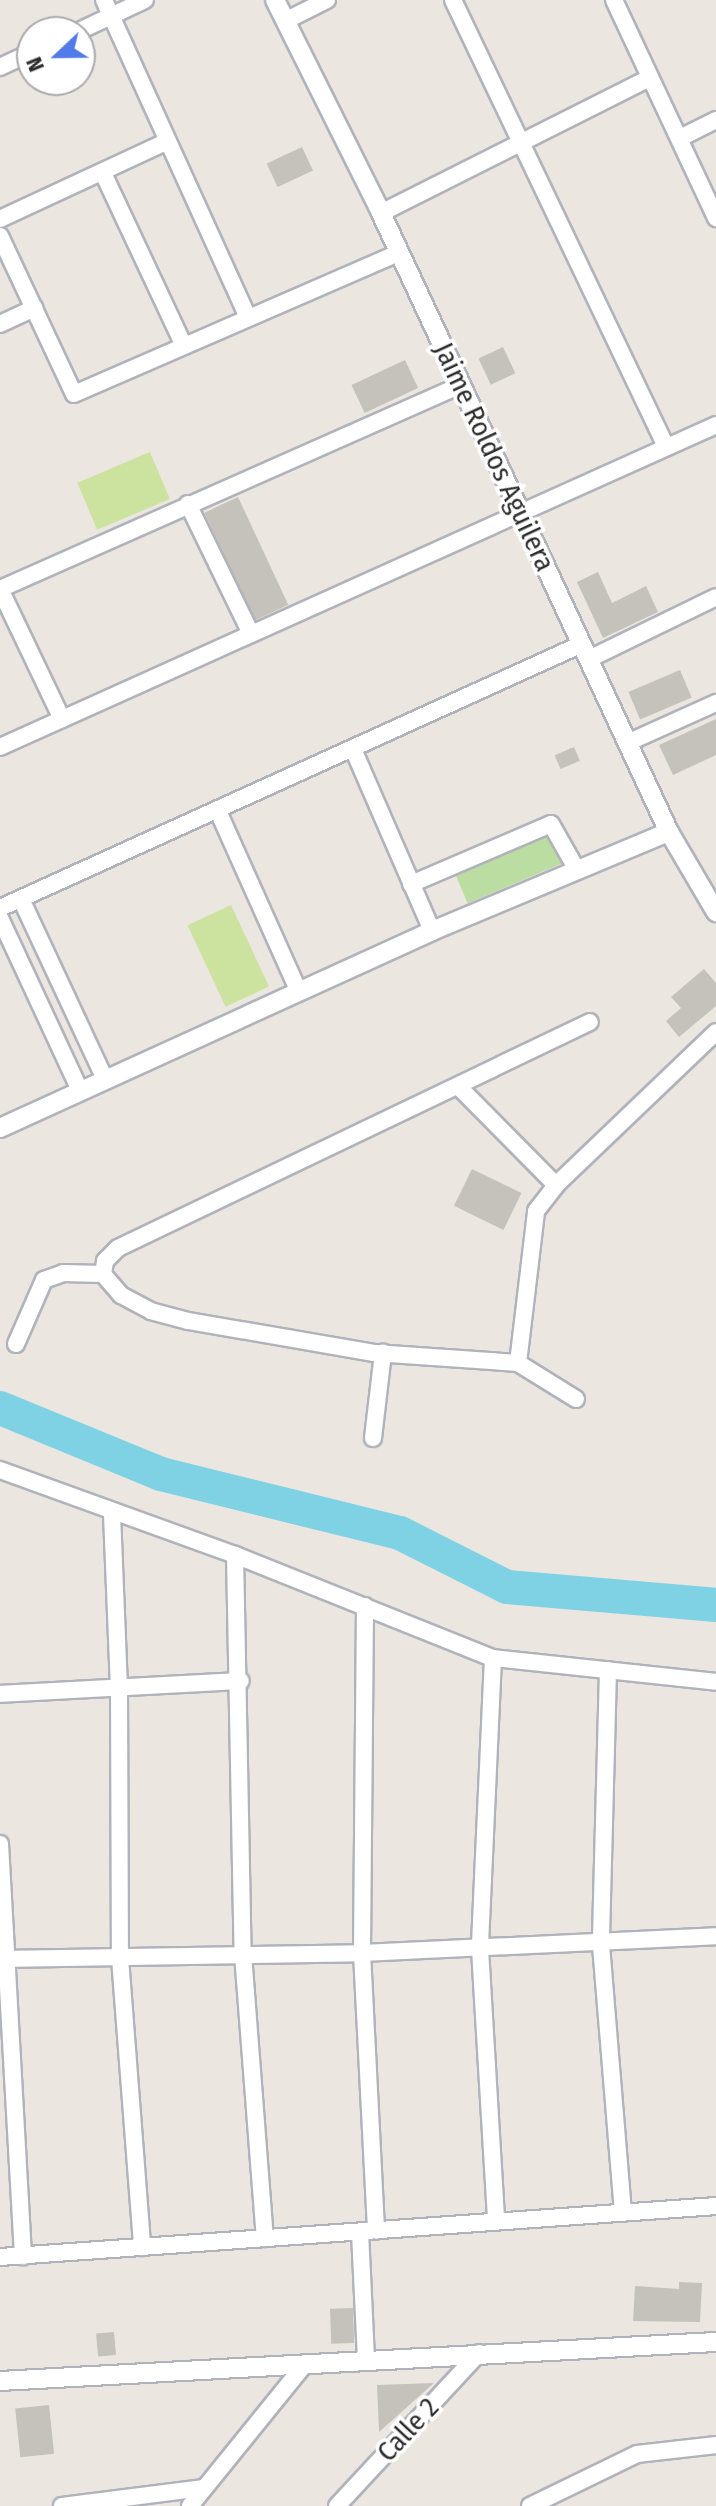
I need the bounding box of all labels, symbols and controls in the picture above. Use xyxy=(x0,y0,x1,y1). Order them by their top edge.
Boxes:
north arrow xyxy=(16,16,96,96)
text: N xyxy=(20,53,50,76)
street label: Jaime Roldos Aguilera xyxy=(426,337,562,577)
street label: Calle 2 xyxy=(370,2391,446,2469)

